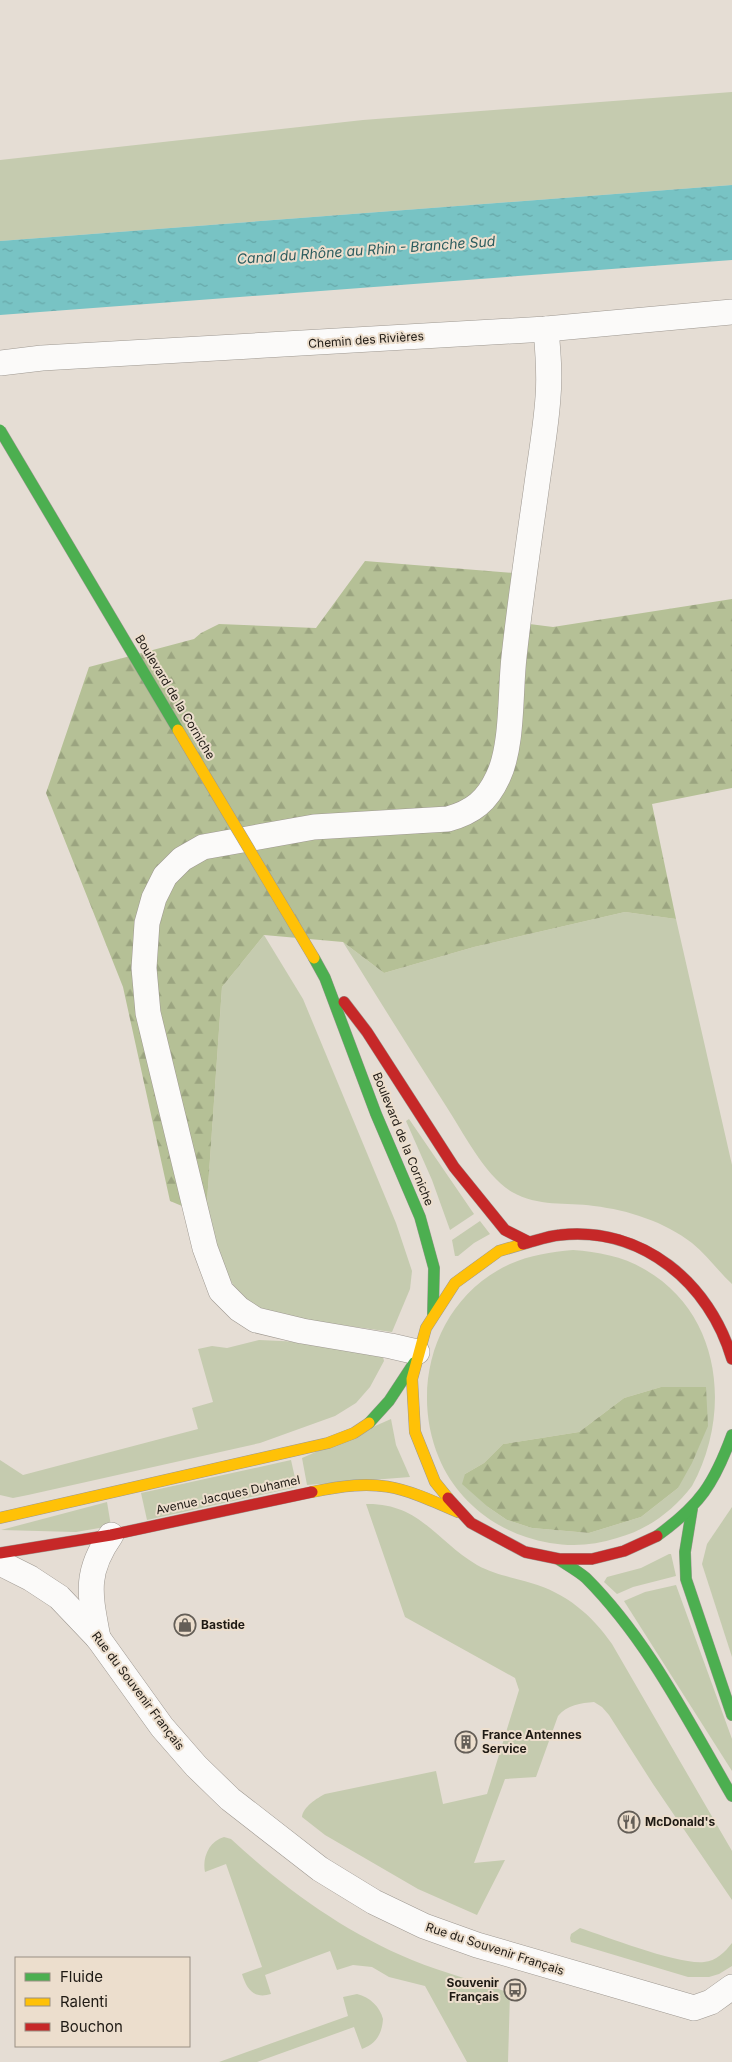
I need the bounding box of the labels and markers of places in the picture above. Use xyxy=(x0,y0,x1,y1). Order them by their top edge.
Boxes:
shop icon: Bastide xyxy=(173,1613,197,1637)
place label: Bastide xyxy=(201,1617,245,1632)
place label: France Antennes Service xyxy=(482,1727,582,1756)
building icon: France Antennes Service xyxy=(454,1730,478,1754)
restaurant icon: McDonald's xyxy=(617,1810,641,1834)
place label: McDonald's xyxy=(645,1814,715,1829)
place label: Souvenir Français xyxy=(447,1975,499,2004)
bus stop icon: Souvenir Français xyxy=(503,1978,527,2002)

